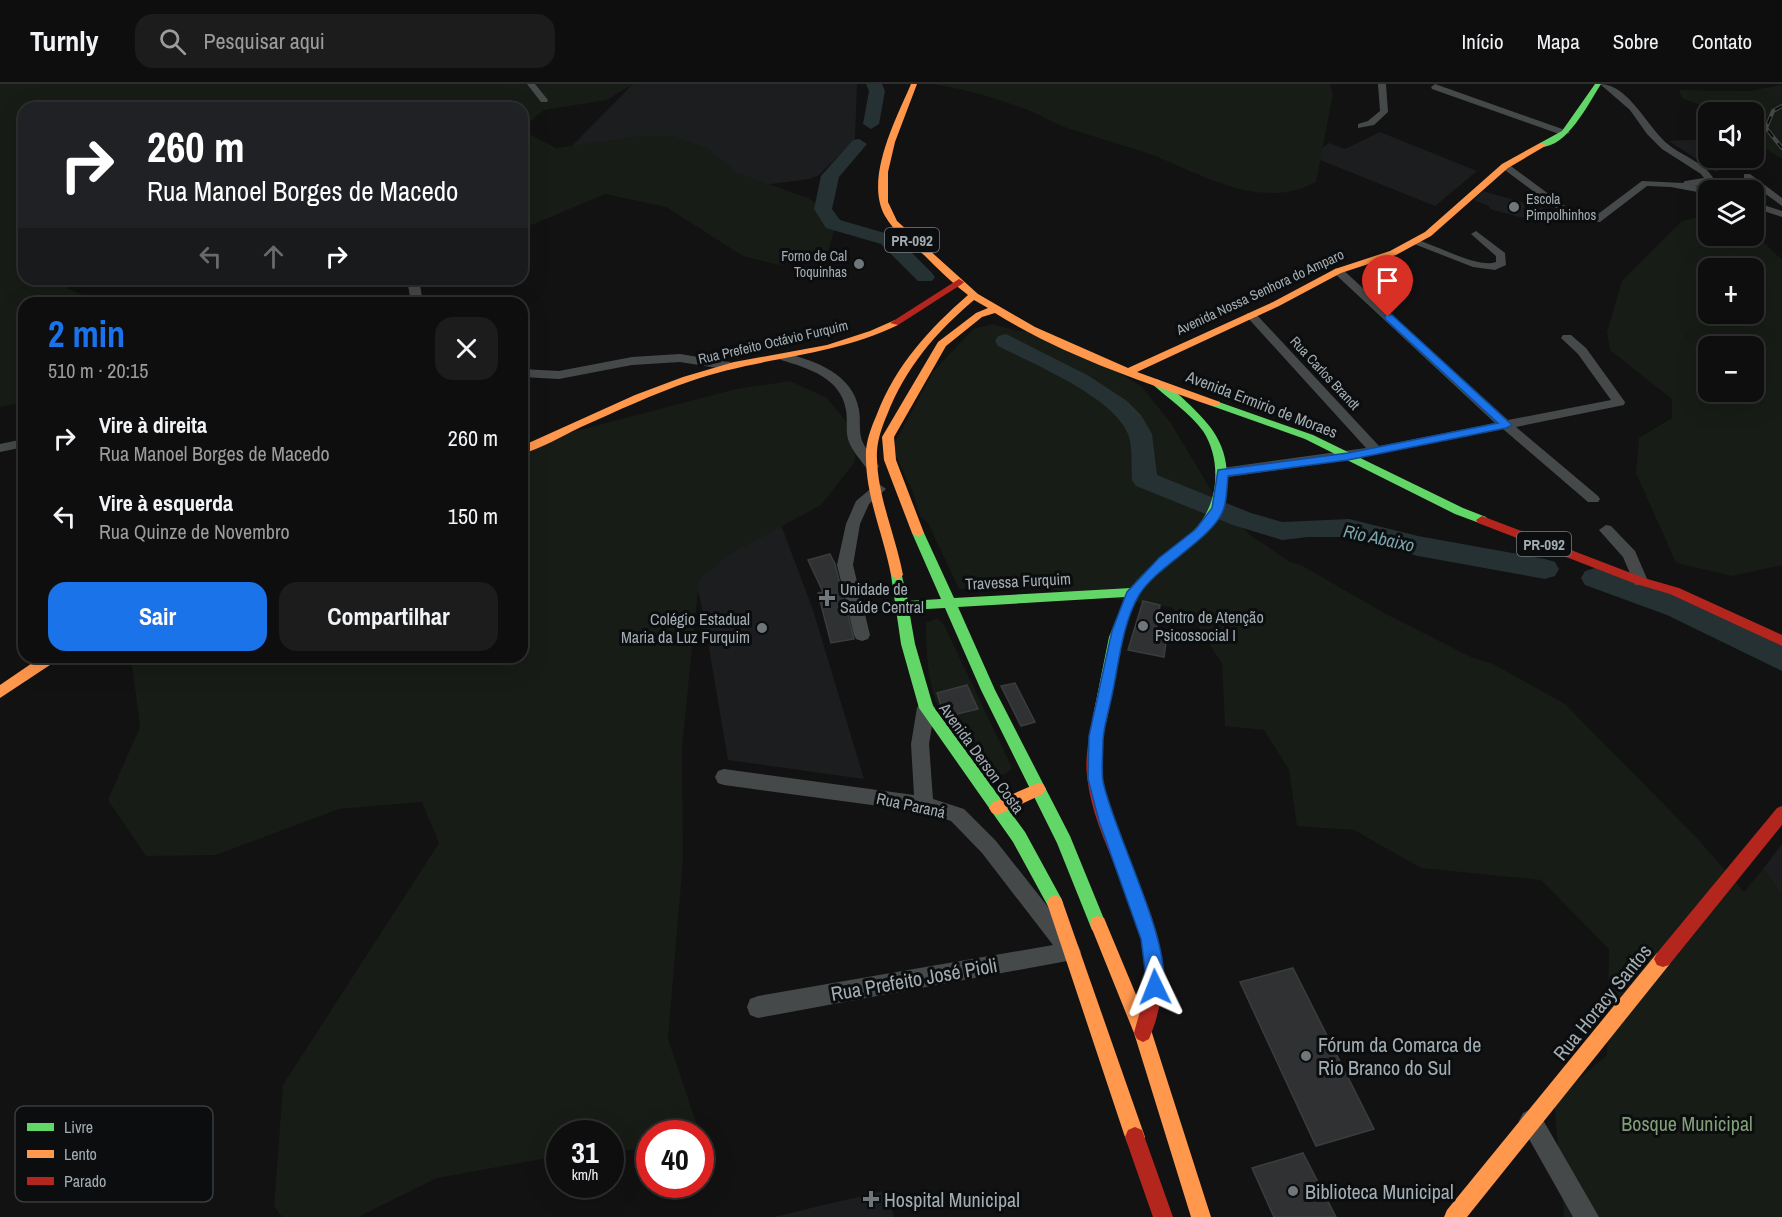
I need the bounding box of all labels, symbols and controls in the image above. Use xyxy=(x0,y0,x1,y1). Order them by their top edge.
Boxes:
search box xyxy=(135,14,555,68)
text: Turnly xyxy=(30,22,99,60)
icon: search xyxy=(156,25,189,58)
text: Pesquisar aqui xyxy=(204,26,325,56)
text: Início xyxy=(1462,27,1504,56)
text: Mapa xyxy=(1537,27,1580,56)
text: Sobre xyxy=(1613,27,1659,56)
text: Contato xyxy=(1692,27,1752,56)
map controls xyxy=(1698,102,1764,402)
button: sound xyxy=(1698,102,1764,168)
text: 260 m xyxy=(147,119,245,175)
icon: right xyxy=(48,126,126,204)
text: Rua Manoel Borges de Macedo xyxy=(147,173,458,209)
button: layers xyxy=(1698,180,1764,246)
place label: Escola Pimpolhinhos xyxy=(1526,190,1596,224)
marker: Escola Pimpolhinhos xyxy=(1507,200,1521,214)
road number: PR-092 xyxy=(885,228,939,252)
icon: left xyxy=(194,240,227,273)
icon: ahead xyxy=(257,240,290,273)
icon: right xyxy=(320,240,353,273)
street label: Avenida Nossa Senhora do Amparo xyxy=(1172,245,1347,339)
place label: Forno de Cal Toquinhas xyxy=(781,247,847,281)
pin xyxy=(1362,255,1413,317)
marker: Forno de Cal Toquinhas xyxy=(852,257,866,271)
button: + xyxy=(1698,258,1764,324)
icon: arrive xyxy=(1371,264,1404,297)
text: 2 min xyxy=(48,310,125,358)
street label: Rua Prefeito Octávio Furquim xyxy=(696,316,850,368)
button: close xyxy=(435,317,498,380)
street label: Rua Carlos Brandt xyxy=(1286,332,1364,414)
button: − xyxy=(1698,336,1764,402)
text: 510 m · 20:15 xyxy=(48,357,148,384)
street label: Avenida Ermirio de Moraes xyxy=(1182,365,1341,443)
text: Vire à direita xyxy=(99,410,207,440)
icon: right xyxy=(48,422,81,455)
text: 260 m xyxy=(448,423,498,453)
text: Rua Manoel Borges de Macedo xyxy=(99,440,330,467)
text: Vire à esquerda xyxy=(99,488,233,518)
icon: left xyxy=(48,500,81,533)
text: 150 m xyxy=(448,501,498,531)
text: Rua Quinze de Novembro xyxy=(99,518,290,545)
water label: Rio Abaixo xyxy=(1341,518,1417,558)
road number: PR-092 xyxy=(1517,532,1571,556)
street label: Travessa Furquim xyxy=(965,567,1071,595)
place label: Unidade de Saúde Central xyxy=(840,578,924,618)
button: Sair xyxy=(48,582,267,651)
button: Compartilhar xyxy=(279,582,498,651)
marker: Unidade de Saúde Central xyxy=(818,589,836,607)
place label: Centro de Atenção Psicossocial I xyxy=(1155,606,1264,646)
place label: Colégio Estadual Maria da Luz Furquim xyxy=(621,608,750,648)
marker: Centro de Atenção Psicossocial I xyxy=(1136,619,1150,633)
marker: Colégio Estadual Maria da Luz Furquim xyxy=(755,621,769,635)
street label: Avenida Derson Costa xyxy=(934,697,1030,818)
street label: Rua Paraná xyxy=(874,787,948,823)
street label: Rua Horacy Santos xyxy=(1547,938,1657,1066)
street label: Rua Prefeito José Pioli xyxy=(829,951,999,1007)
position arrow xyxy=(1123,955,1187,1019)
place label: Fórum da Comarca de Rio Branco do Sul xyxy=(1318,1031,1481,1081)
marker: Fórum da Comarca de Rio Branco do Sul xyxy=(1299,1049,1313,1063)
legend xyxy=(15,1106,213,1202)
park label: Bosque Municipal xyxy=(1621,1110,1753,1137)
text: Livre xyxy=(64,1116,93,1138)
speed limit sign: 40 xyxy=(636,1120,714,1198)
text: 31 xyxy=(571,1132,599,1172)
text: Lento xyxy=(64,1143,97,1165)
text: km/h xyxy=(572,1164,598,1185)
text: Parado xyxy=(64,1170,106,1192)
place label: Biblioteca Municipal xyxy=(1305,1178,1454,1205)
marker: Biblioteca Municipal xyxy=(1286,1184,1300,1198)
place label: Hospital Municipal xyxy=(884,1186,1020,1213)
marker: Hospital Municipal xyxy=(862,1190,880,1208)

